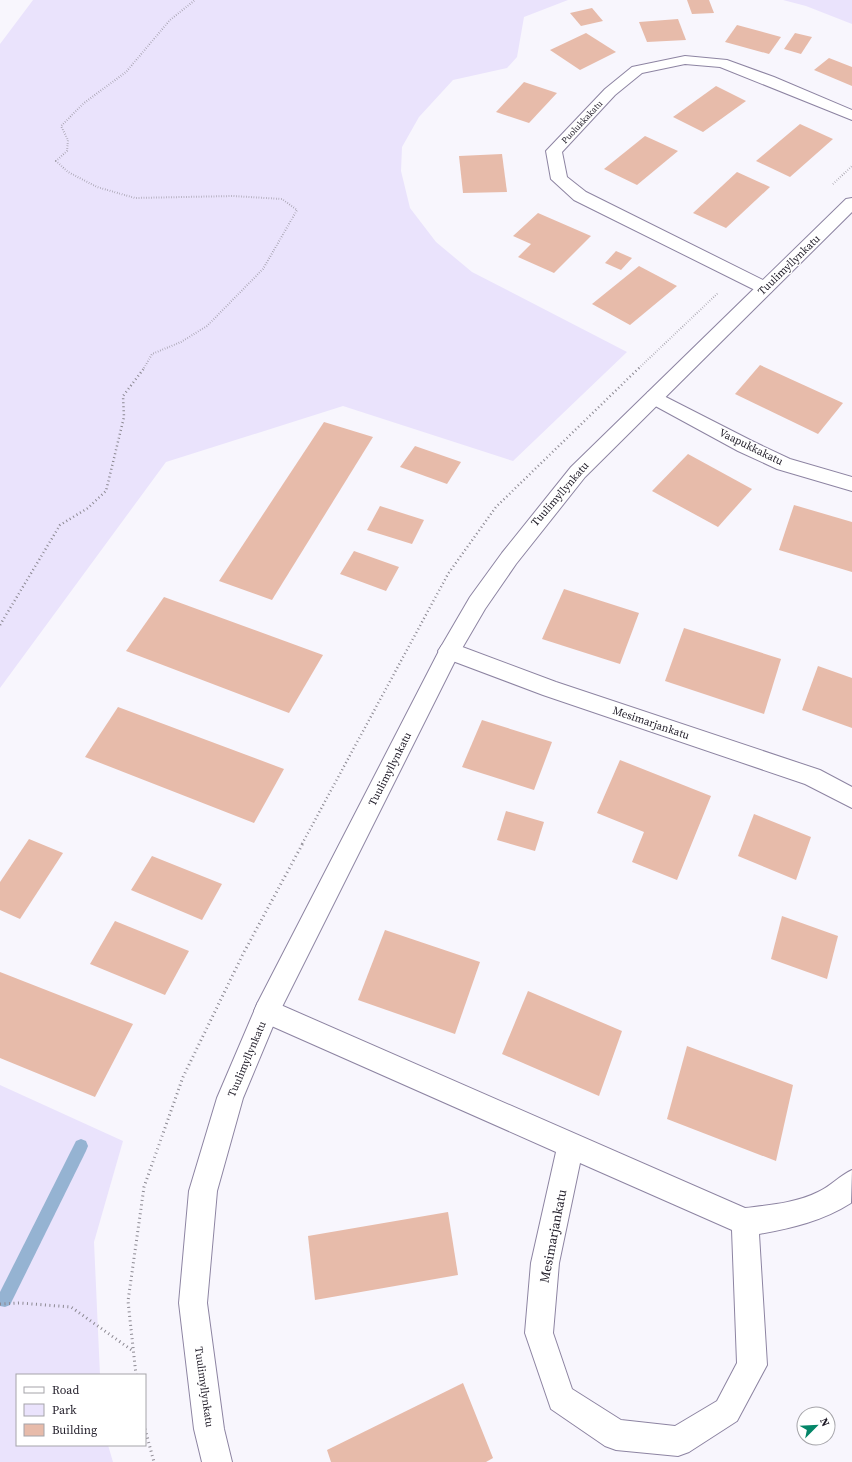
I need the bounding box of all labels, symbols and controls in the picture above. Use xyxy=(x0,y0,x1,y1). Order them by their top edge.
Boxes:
street label: Puolukkakatu xyxy=(559,98,605,146)
street label: Tuulimyllynkatu xyxy=(755,231,824,299)
street label: Vaapukkakatu xyxy=(716,425,786,469)
street label: Tuulimyllynkatu xyxy=(528,458,593,530)
street label: Mesimarjankatu xyxy=(611,703,692,743)
street label: Tuulimyllynkatu xyxy=(365,729,415,809)
street label: Tuulimyllynkatu xyxy=(224,1018,270,1099)
street label: Mesimarjankatu xyxy=(536,1187,570,1284)
street label: Tuulimyllynkatu xyxy=(191,1346,217,1429)
legend xyxy=(16,1374,146,1446)
text: Road xyxy=(52,1382,79,1398)
text: Park xyxy=(52,1402,77,1418)
north arrow xyxy=(796,1406,836,1446)
text: N xyxy=(816,1415,833,1429)
text: Building xyxy=(52,1422,97,1438)

